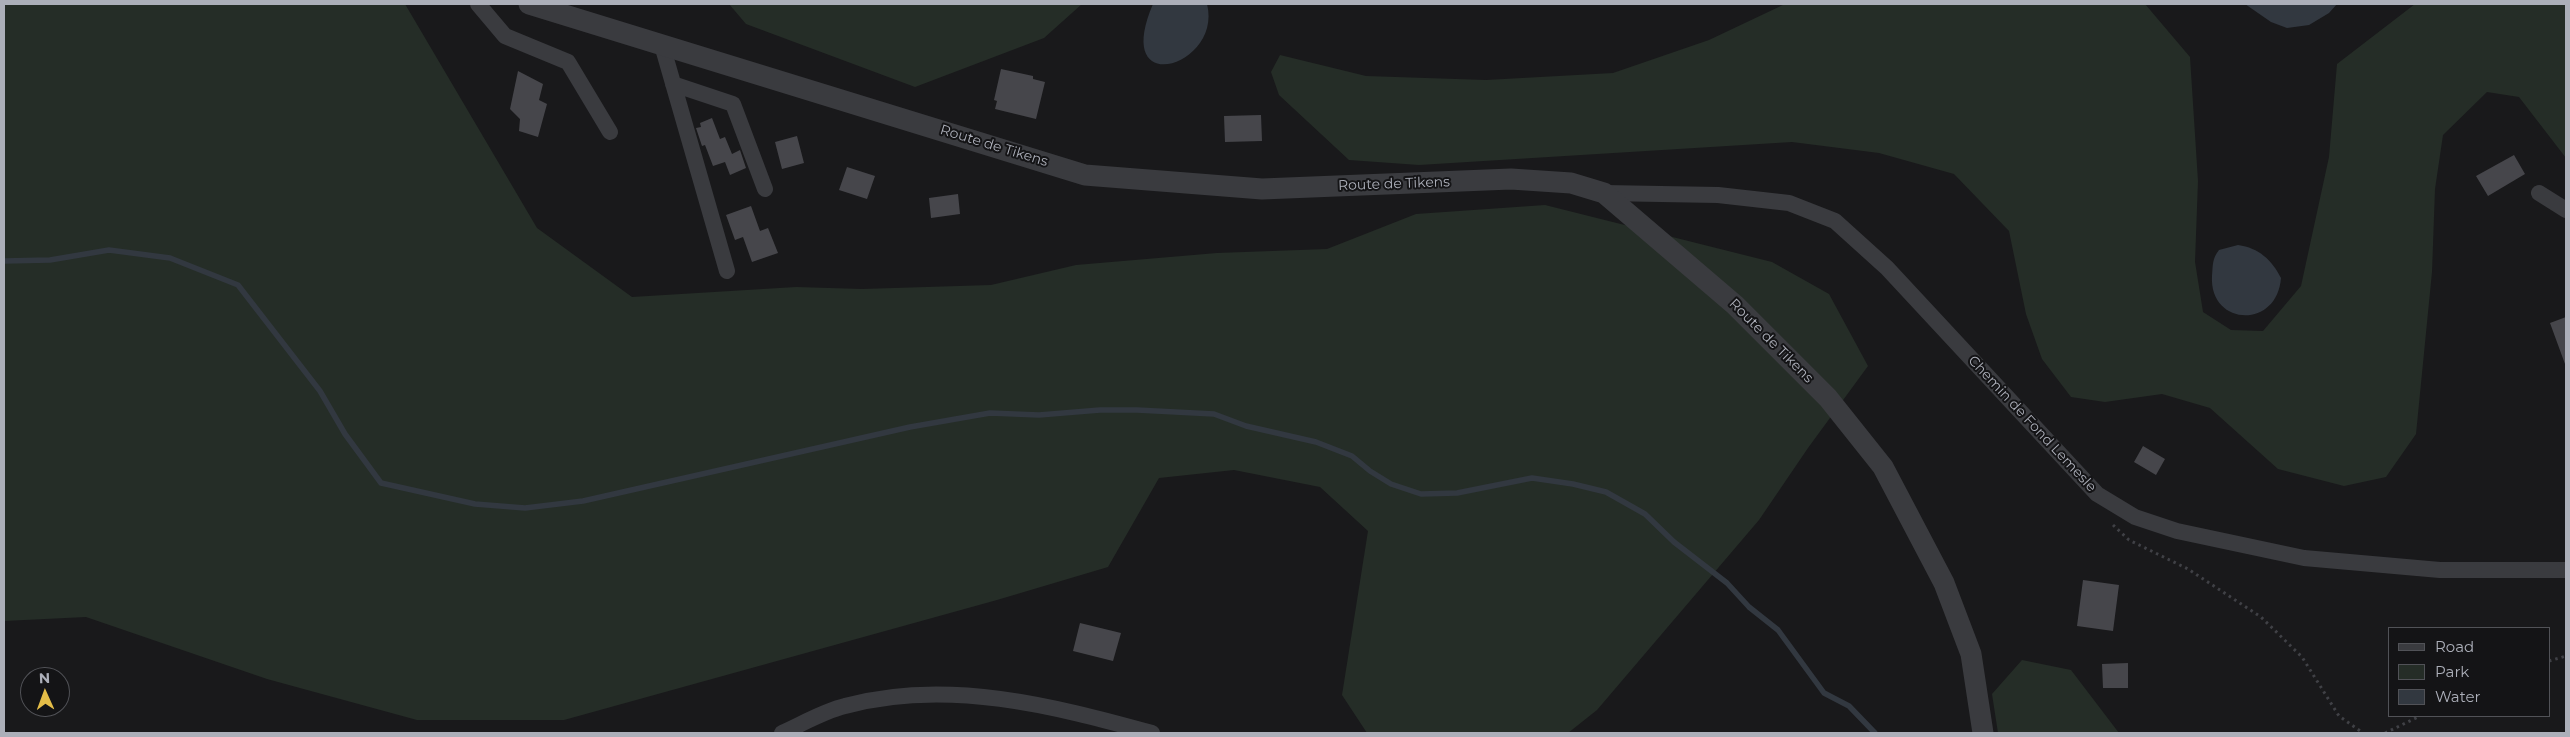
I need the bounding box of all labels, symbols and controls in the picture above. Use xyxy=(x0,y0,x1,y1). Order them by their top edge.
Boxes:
street label: Route de Tikens xyxy=(938,122,1050,170)
street label: Route de Tikens xyxy=(1338,174,1450,194)
street label: Route de Tikens xyxy=(1725,295,1817,387)
street label: Chemin de Fond Lemesle xyxy=(1964,352,2100,496)
legend xyxy=(2388,627,2550,717)
text: Road xyxy=(2435,637,2474,656)
text: Park xyxy=(2435,662,2469,681)
north arrow xyxy=(20,667,70,717)
text: N xyxy=(39,669,50,687)
text: Water xyxy=(2435,687,2481,706)

